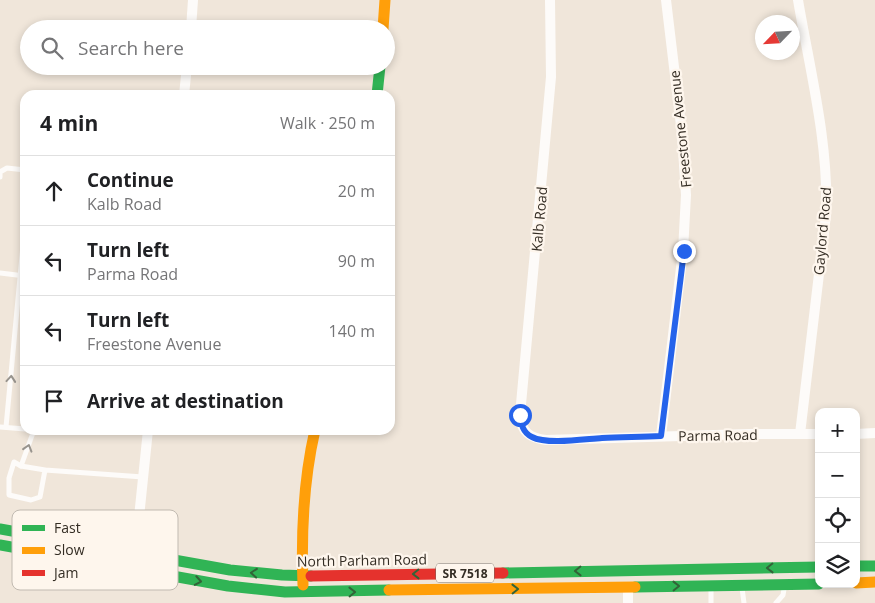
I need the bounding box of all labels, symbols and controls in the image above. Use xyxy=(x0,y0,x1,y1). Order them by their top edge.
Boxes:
north arrow xyxy=(755,15,800,60)
search box xyxy=(20,20,395,75)
icon: search xyxy=(38,34,66,62)
text: Search here xyxy=(78,35,184,61)
street label: Freestone Avenue xyxy=(664,69,696,188)
text: 4 min xyxy=(40,109,98,137)
text: Walk · 250 m xyxy=(280,112,375,134)
text: Continue xyxy=(87,167,174,193)
icon: ahead xyxy=(40,177,68,205)
text: 20 m xyxy=(338,180,375,202)
street label: Kalb Road xyxy=(527,186,551,252)
street label: Gaylord Road xyxy=(809,186,835,276)
text: Kalb Road xyxy=(87,193,162,215)
text: Turn left xyxy=(87,237,169,263)
route end xyxy=(673,240,696,263)
icon: left xyxy=(40,247,68,275)
text: 90 m xyxy=(338,250,375,272)
text: Parma Road xyxy=(87,263,178,285)
text: Turn left xyxy=(87,307,169,333)
icon: left xyxy=(40,317,68,345)
text: 140 m xyxy=(329,320,375,342)
text: Freestone Avenue xyxy=(87,333,221,355)
one-way arrow xyxy=(5,374,16,382)
icon: arrive xyxy=(40,387,68,415)
text: Arrive at destination xyxy=(87,388,284,414)
route start xyxy=(509,404,532,427)
map controls xyxy=(815,408,860,588)
button: + xyxy=(815,408,860,453)
street label: Parma Road xyxy=(678,425,758,445)
one-way arrow xyxy=(22,445,32,453)
button: − xyxy=(815,453,860,498)
button: locate xyxy=(815,498,860,543)
legend xyxy=(12,510,178,590)
text: Fast xyxy=(54,518,81,537)
text: Slow xyxy=(54,540,85,559)
button: layers xyxy=(815,543,860,588)
street label: North Parham Road xyxy=(297,549,427,571)
text: Jam xyxy=(52,563,79,582)
one-way arrow xyxy=(766,563,774,573)
road number: SR 7518 xyxy=(436,564,494,582)
one-way arrow xyxy=(574,566,582,577)
one-way arrow xyxy=(249,567,257,578)
one-way arrow xyxy=(412,569,420,579)
one-way arrow xyxy=(194,576,203,586)
one-way arrow xyxy=(673,581,681,591)
one-way arrow xyxy=(511,584,519,594)
one-way arrow xyxy=(348,586,356,597)

